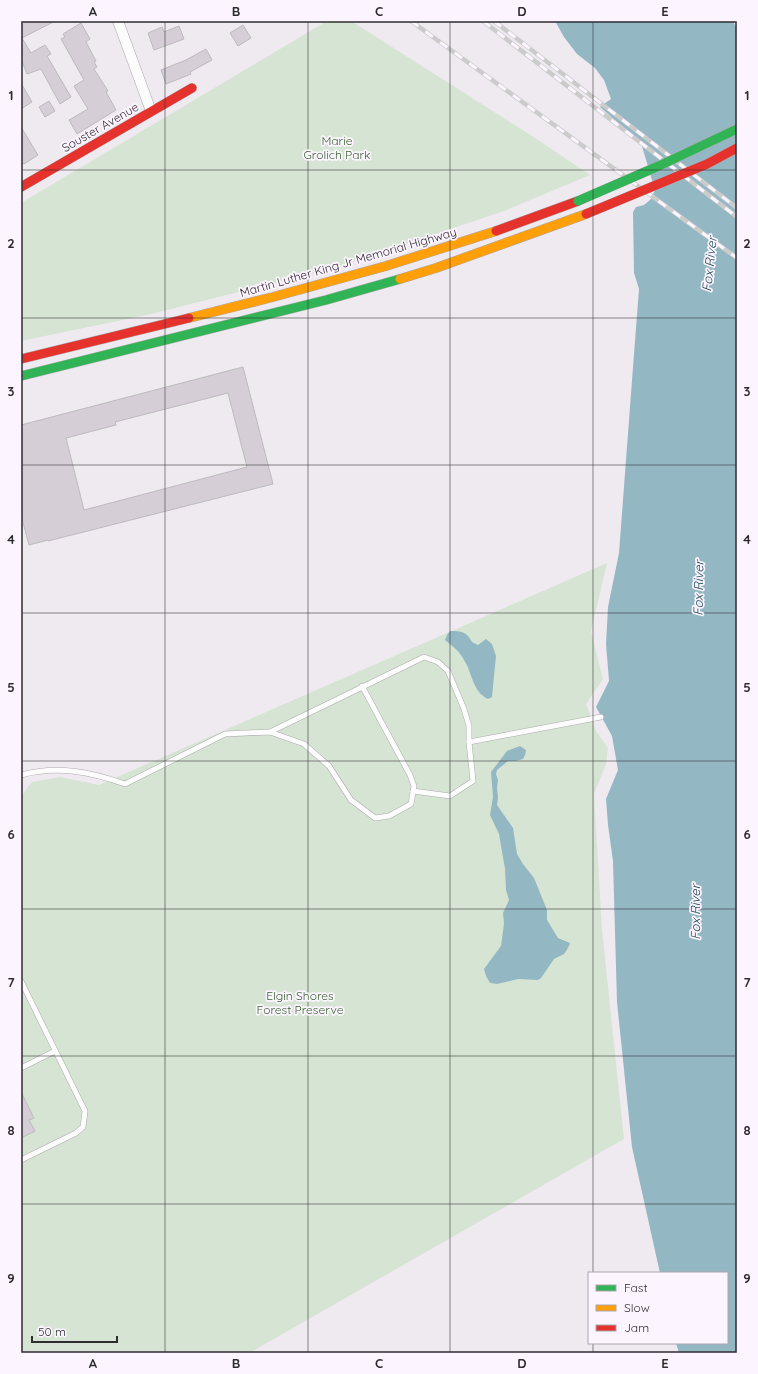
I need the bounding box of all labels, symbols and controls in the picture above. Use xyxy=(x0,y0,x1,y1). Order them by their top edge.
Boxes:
text: A xyxy=(89,3,98,19)
text: B xyxy=(232,3,240,19)
text: C xyxy=(375,3,383,19)
text: D xyxy=(517,3,527,19)
text: E xyxy=(661,3,669,19)
text: 1 xyxy=(8,87,14,103)
text: 1 xyxy=(744,87,750,103)
street label: Souster Avenue xyxy=(59,99,141,155)
park label: Marie Grolich Park xyxy=(304,133,371,162)
street label: Martin Luther King Jr Memorial Highway xyxy=(238,224,458,300)
water label: Fox River xyxy=(698,234,720,292)
text: 2 xyxy=(7,235,15,251)
text: 2 xyxy=(743,235,751,251)
text: 3 xyxy=(8,383,15,399)
text: 3 xyxy=(744,383,751,399)
text: 4 xyxy=(7,531,15,547)
text: 4 xyxy=(743,531,751,547)
water label: Fox River xyxy=(690,558,707,616)
text: 5 xyxy=(7,679,15,695)
text: 5 xyxy=(743,679,751,695)
text: 6 xyxy=(7,826,15,842)
text: 6 xyxy=(743,826,751,842)
water label: Fox River xyxy=(687,882,703,940)
text: 7 xyxy=(7,974,15,990)
text: 7 xyxy=(743,974,751,990)
park label: Elgin Shores Forest Preserve xyxy=(257,988,344,1017)
text: 8 xyxy=(7,1122,15,1138)
text: 8 xyxy=(743,1122,751,1138)
text: 9 xyxy=(7,1270,15,1286)
text: 9 xyxy=(743,1270,751,1286)
legend xyxy=(588,1272,728,1344)
text: Fast xyxy=(624,1280,648,1295)
text: Slow xyxy=(624,1300,650,1315)
scale bar xyxy=(32,1318,117,1344)
text: Jam xyxy=(624,1320,649,1335)
text: 50 m xyxy=(38,1324,66,1339)
text: A xyxy=(89,1355,98,1371)
text: B xyxy=(232,1355,240,1371)
text: C xyxy=(375,1355,383,1371)
text: D xyxy=(517,1355,527,1371)
text: E xyxy=(661,1355,669,1371)

